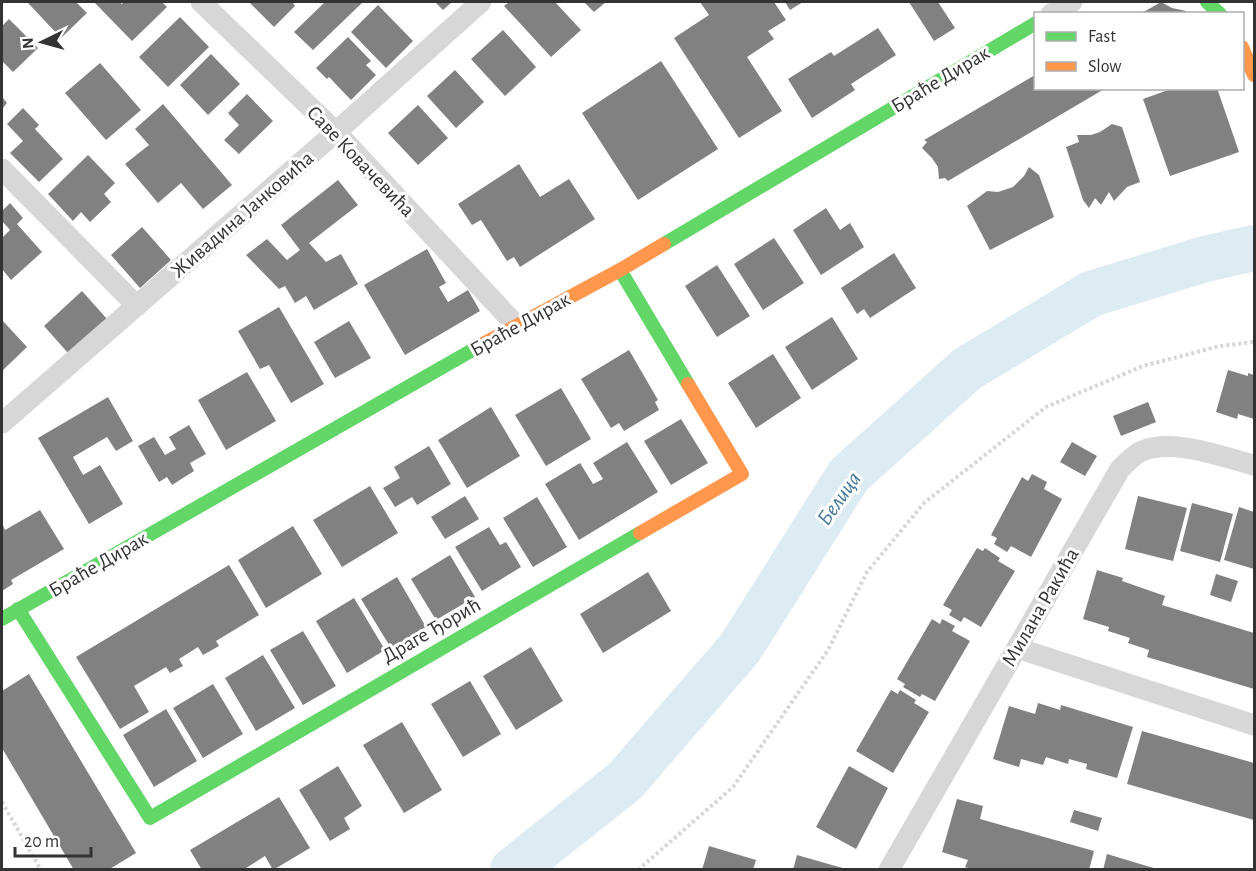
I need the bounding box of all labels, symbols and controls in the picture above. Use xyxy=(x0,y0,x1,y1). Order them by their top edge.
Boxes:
north arrow xyxy=(12,12,72,72)
legend xyxy=(1034,12,1244,90)
text: Fast xyxy=(1088,28,1116,46)
text: N xyxy=(20,37,37,49)
street label: Браће Дирак xyxy=(887,42,993,117)
text: Slow xyxy=(1088,58,1121,76)
street label: Саве Ковачевића xyxy=(303,102,419,221)
street label: Живадина Јанковића xyxy=(167,147,318,282)
street label: Браће Дирак xyxy=(467,288,574,360)
water label: Белица xyxy=(813,468,865,529)
street label: Браће Дирак xyxy=(45,528,152,601)
street label: Милана Ракића xyxy=(998,544,1083,670)
street label: Драге Ђорић xyxy=(378,594,485,668)
scale bar xyxy=(15,820,92,858)
text: 20 m xyxy=(24,833,59,851)

